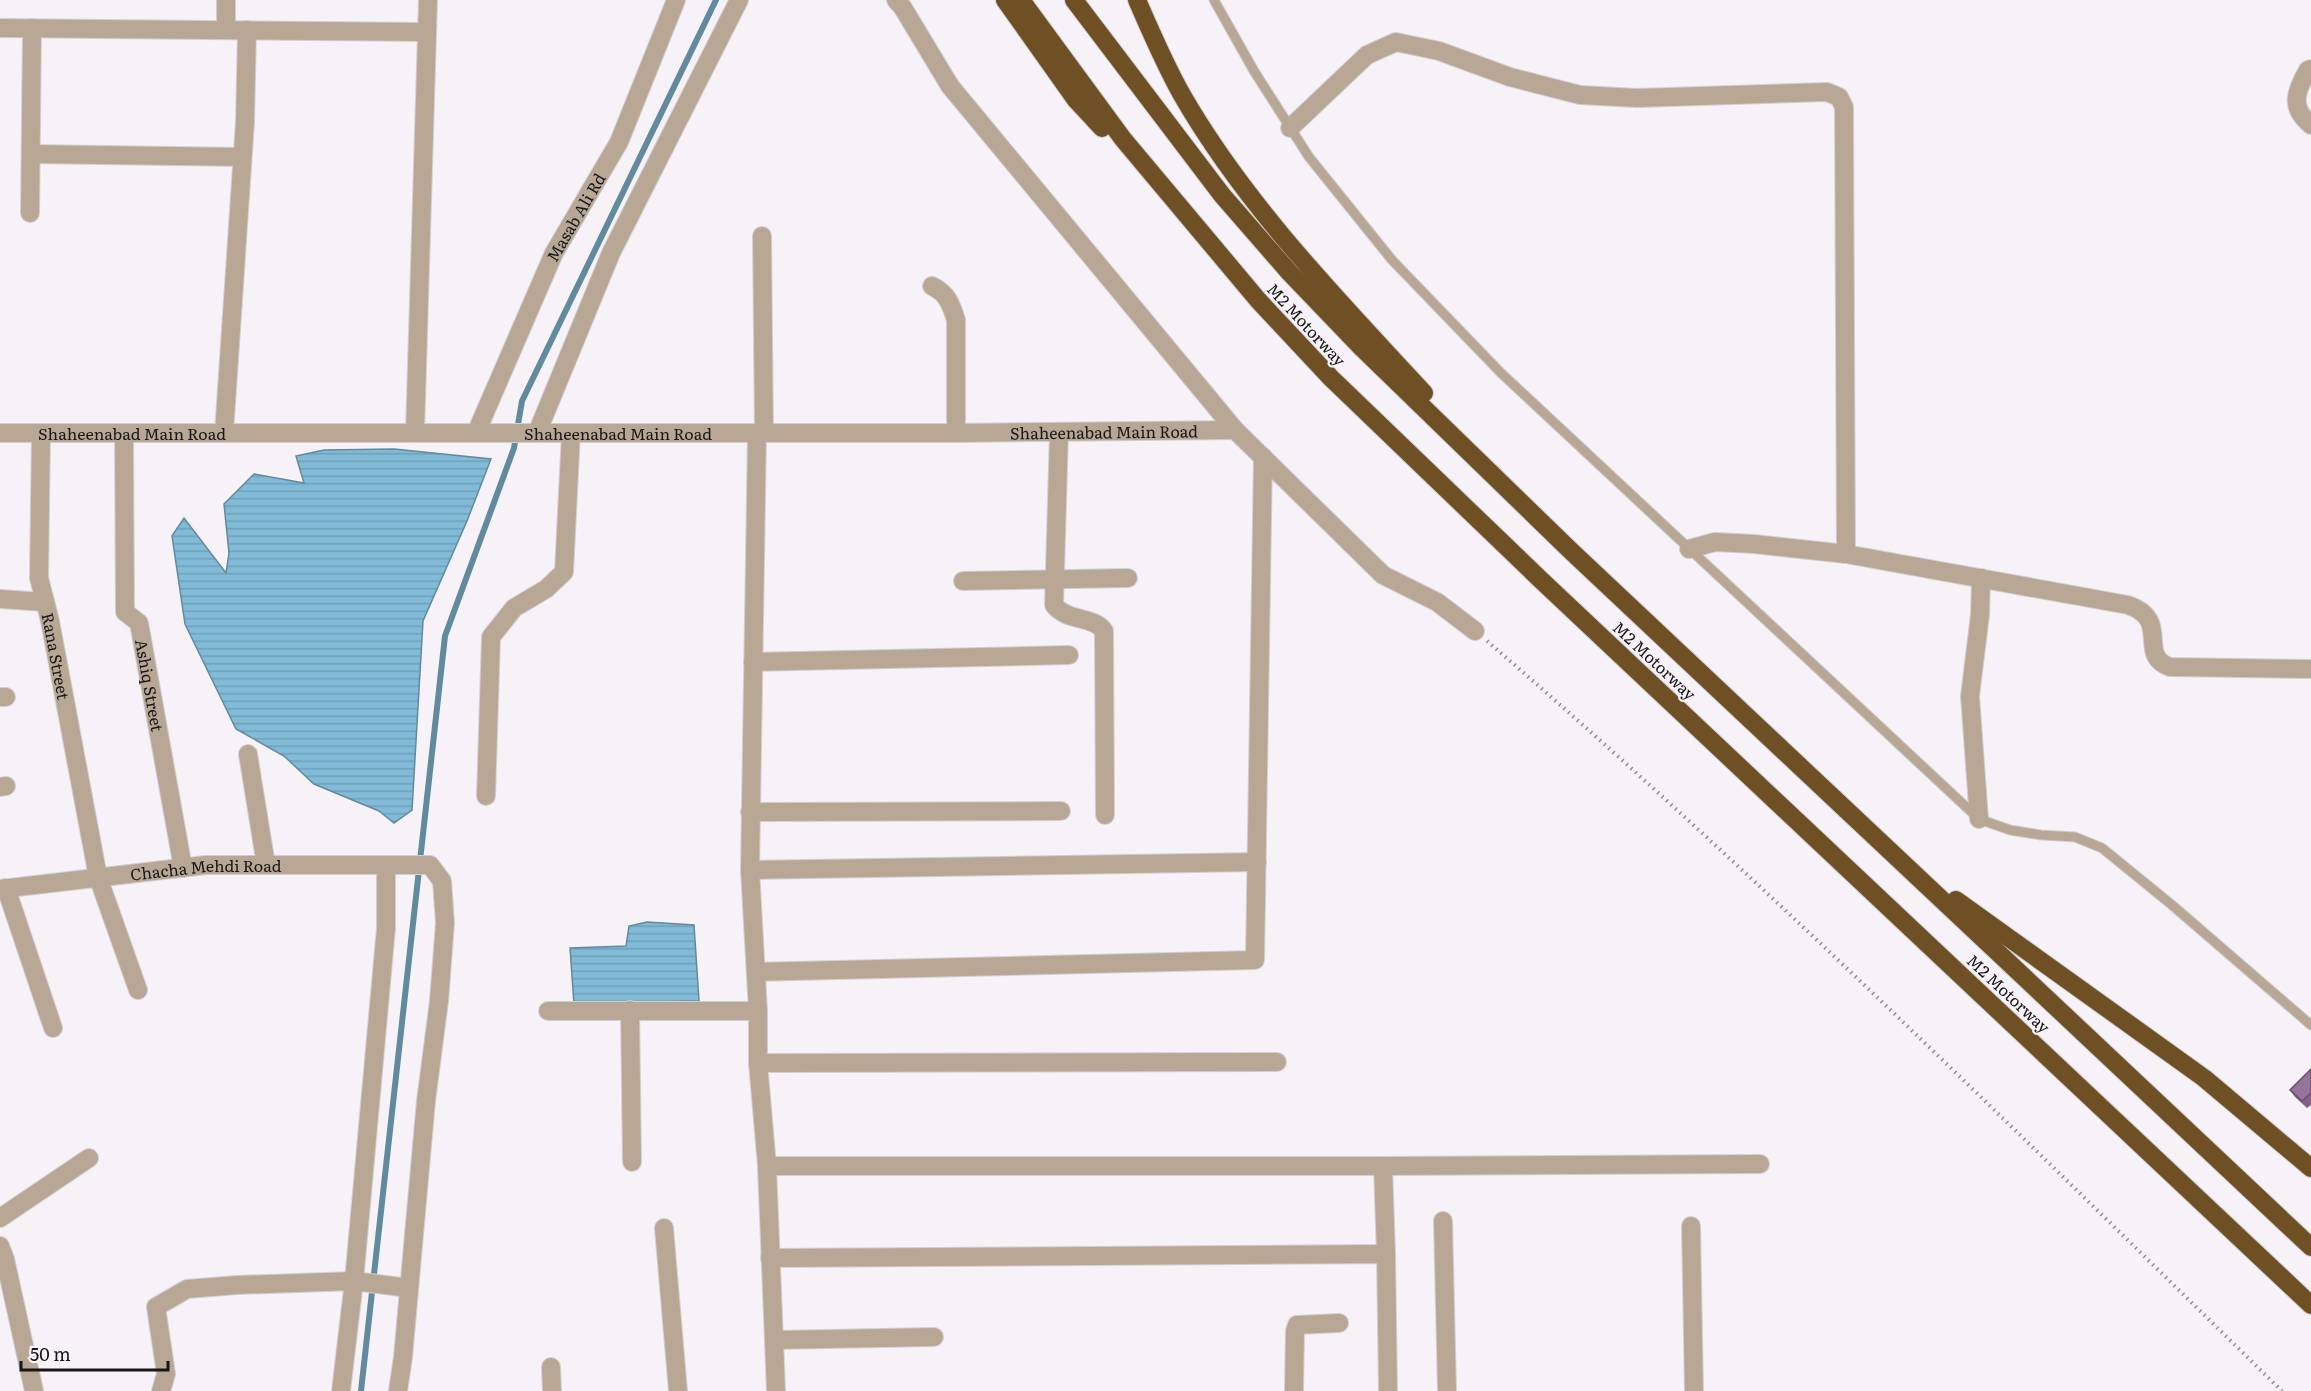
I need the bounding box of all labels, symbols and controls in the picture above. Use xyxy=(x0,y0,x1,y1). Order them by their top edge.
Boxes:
street label: Masab Ali Rd xyxy=(540,168,611,266)
street label: M2 Motorway xyxy=(1262,277,1352,372)
street label: Shaheenabad Main Road xyxy=(1010,418,1198,444)
street label: Shaheenabad Main Road xyxy=(38,421,226,445)
street label: Shaheenabad Main Road xyxy=(524,421,712,445)
street label: Rana Street xyxy=(36,610,77,702)
street label: M2 Motorway xyxy=(1608,615,1703,705)
street label: Ashiq Street xyxy=(130,637,170,734)
street label: Chacha Mehdi Road xyxy=(129,853,282,886)
street label: M2 Motorway xyxy=(1962,948,2057,1038)
scale bar xyxy=(21,1334,168,1372)
text: 50 m xyxy=(30,1340,71,1367)

